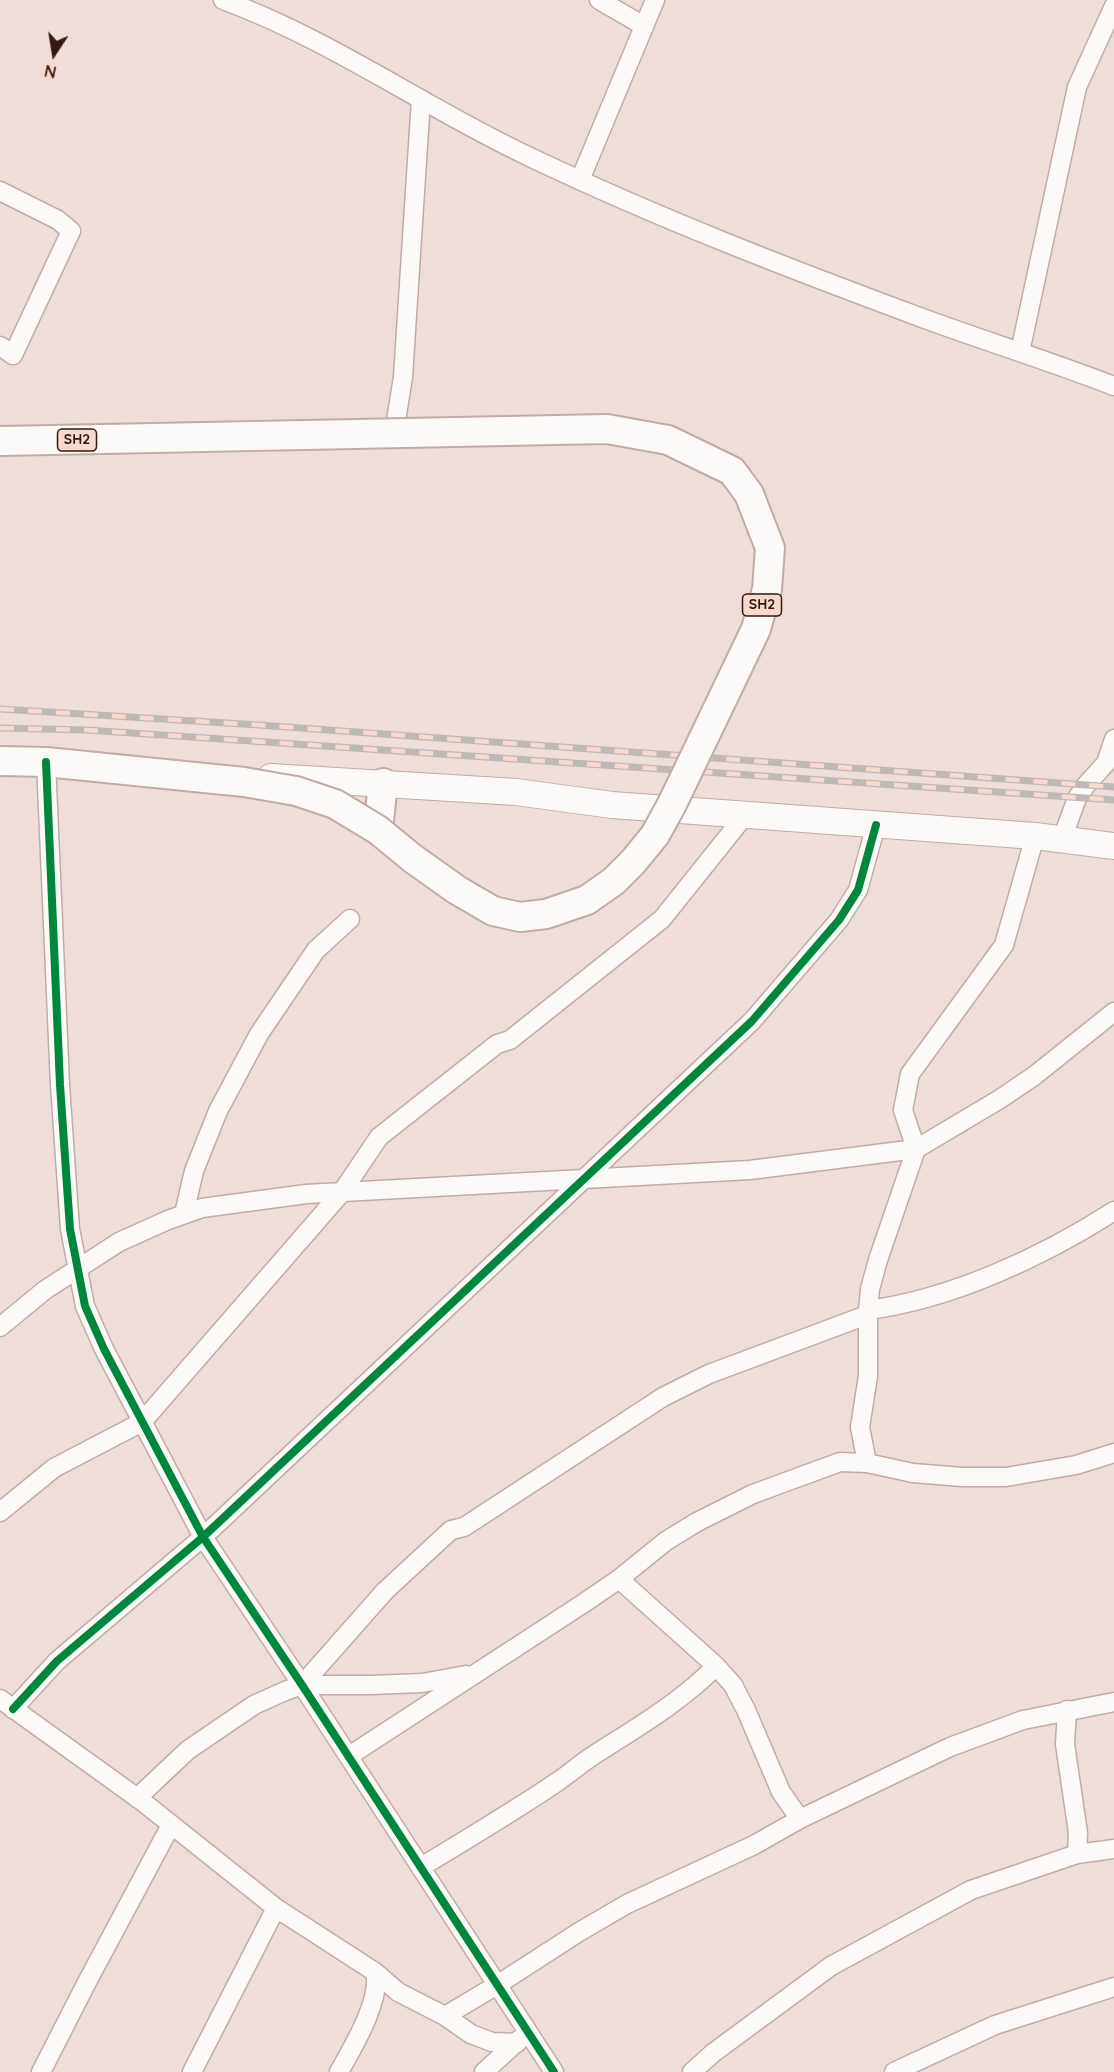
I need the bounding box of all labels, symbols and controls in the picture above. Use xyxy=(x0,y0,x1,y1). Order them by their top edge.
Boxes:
north arrow xyxy=(24,24,84,84)
text: N xyxy=(42,61,58,83)
road number: SH2 xyxy=(58,429,97,451)
road number: SH2 xyxy=(742,594,782,616)

